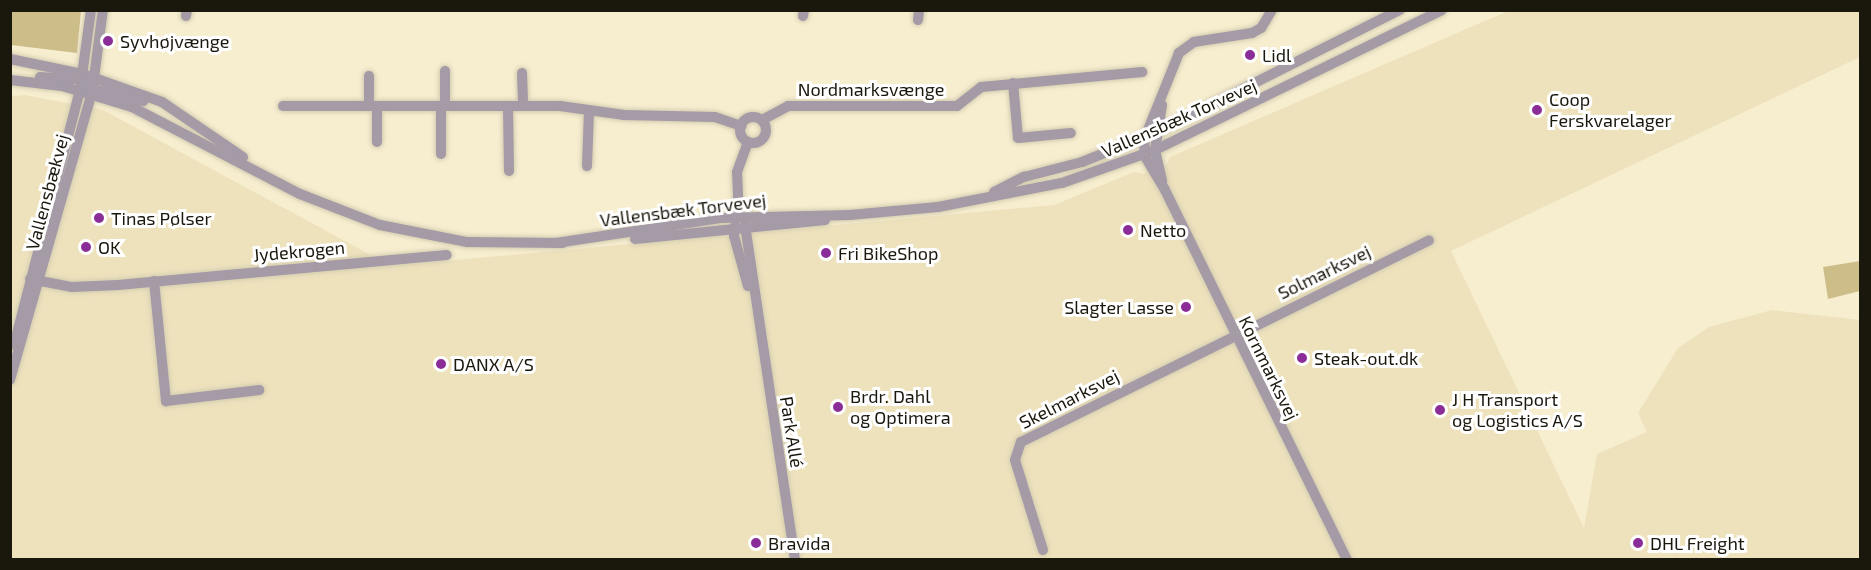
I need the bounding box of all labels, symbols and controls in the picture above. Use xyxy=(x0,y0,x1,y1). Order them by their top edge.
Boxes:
place label: Syvhøjvænge xyxy=(120,30,229,52)
marker: Syvhøjvænge xyxy=(101,34,115,48)
place label: Lidl xyxy=(1262,44,1291,66)
marker: Lidl xyxy=(1243,48,1257,62)
street label: Vallensbæk Torvevej xyxy=(1098,74,1260,162)
street label: Nordmarksvænge xyxy=(798,78,944,100)
place label: Coop Ferskvarelager xyxy=(1549,89,1672,132)
marker: Coop Ferskvarelager xyxy=(1530,103,1544,117)
street label: Vallensbækvej xyxy=(21,132,73,252)
street label: Vallensbæk Torvevej xyxy=(598,189,768,231)
place label: Tinas Pølser xyxy=(111,207,212,229)
marker: Tinas Pølser xyxy=(92,211,106,225)
place label: Netto xyxy=(1140,219,1186,241)
marker: Netto xyxy=(1121,223,1135,237)
place label: OK xyxy=(98,236,121,258)
street label: Jydekrogen xyxy=(252,236,346,266)
marker: OK xyxy=(79,240,93,254)
street label: Solmarksvej xyxy=(1274,240,1374,304)
place label: Fri BikeShop xyxy=(838,242,938,264)
marker: Fri BikeShop xyxy=(819,246,833,260)
place label: Slagter Lasse xyxy=(1064,296,1174,318)
marker: Slagter Lasse xyxy=(1179,300,1193,314)
street label: Kornmarksvej xyxy=(1235,312,1303,424)
place label: Steak-out.dk xyxy=(1314,347,1418,369)
marker: Steak-out.dk xyxy=(1295,351,1309,365)
place label: DANX A/S xyxy=(453,353,534,375)
marker: DANX A/S xyxy=(434,357,448,371)
street label: Skelmarksvej xyxy=(1016,365,1122,433)
place label: Brdr. Dahl og Optimera xyxy=(850,386,951,428)
place label: J H Transport og Logistics A/S xyxy=(1452,389,1583,432)
street label: Park Allé xyxy=(776,395,808,469)
marker: Brdr. Dahl og Optimera xyxy=(831,400,845,414)
marker: J H Transport og Logistics A/S xyxy=(1433,403,1447,417)
place label: Bravida xyxy=(768,532,830,554)
place label: DHL Freight xyxy=(1650,532,1745,554)
marker: Bravida xyxy=(749,536,763,550)
marker: DHL Freight xyxy=(1631,536,1645,550)

